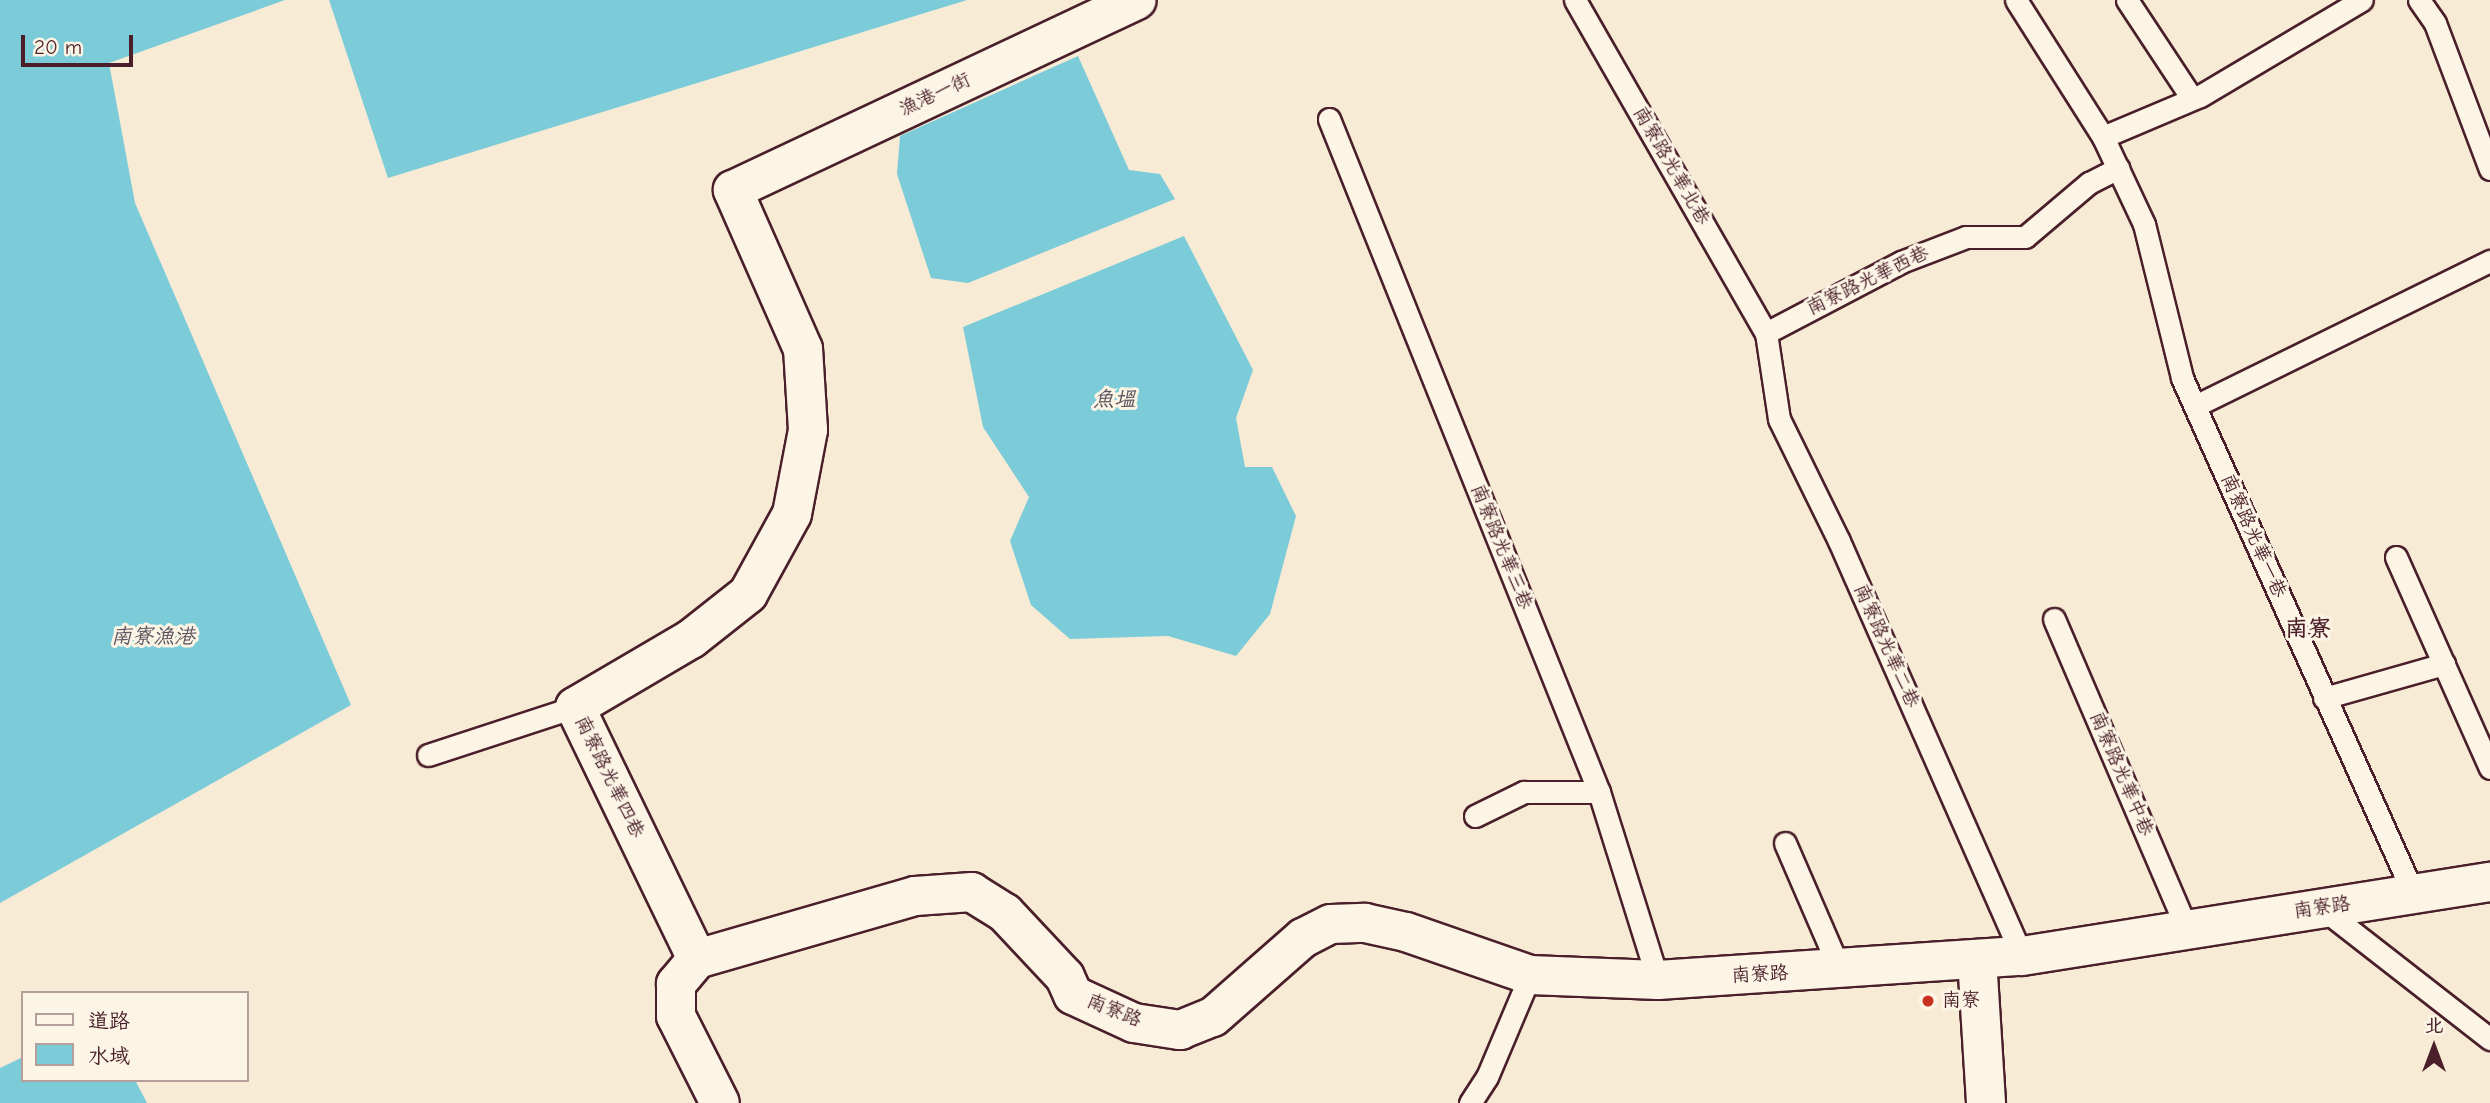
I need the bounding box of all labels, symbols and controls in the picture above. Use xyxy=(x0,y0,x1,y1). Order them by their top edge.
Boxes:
scale bar xyxy=(24,21,136,65)
text: 20 m xyxy=(34,35,82,59)
street label: 漁港一街 xyxy=(896,69,974,121)
street label: 南寮路光華北巷 xyxy=(1628,103,1714,229)
street label: 南寮路光華西巷 xyxy=(1803,242,1933,320)
water label: 魚塭 xyxy=(1093,386,1135,412)
street label: 南寮路光華一巷 xyxy=(2216,471,2290,601)
street label: 南寮路光華三巷 xyxy=(1466,481,1536,613)
street label: 南寮路光華二巷 xyxy=(1849,581,1923,711)
district label: 南寮 xyxy=(2285,615,2331,643)
water label: 南寮漁港 xyxy=(111,623,195,649)
street label: 南寮路光華中巷 xyxy=(2085,708,2157,840)
street label: 南寮路光華四巷 xyxy=(570,712,648,842)
street label: 南寮路 xyxy=(2292,893,2352,923)
street label: 南寮路 xyxy=(1731,962,1789,988)
street label: 南寮路 xyxy=(1083,990,1145,1032)
place label: 南寮 xyxy=(1942,990,1980,1012)
legend xyxy=(21,991,248,1082)
marker: 南寮 xyxy=(1920,993,1936,1009)
text: 道路 xyxy=(88,1009,130,1033)
north arrow xyxy=(2399,1012,2469,1082)
text: 北 xyxy=(2424,1015,2444,1037)
text: 水域 xyxy=(88,1044,130,1068)

